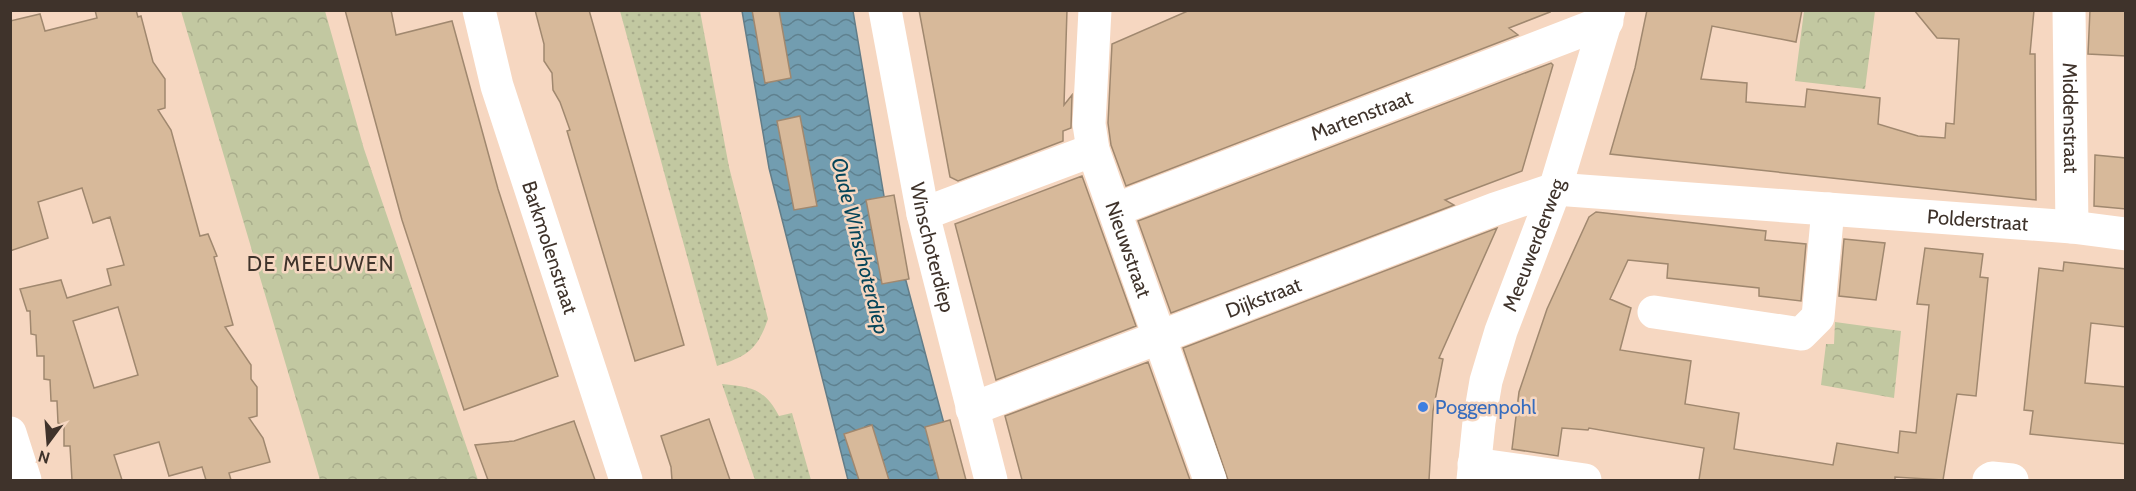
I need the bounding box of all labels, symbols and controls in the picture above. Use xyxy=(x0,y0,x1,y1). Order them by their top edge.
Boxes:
street label: Middenstraat xyxy=(2058,62,2083,174)
street label: Martenstraat xyxy=(1307,85,1416,146)
water label: Oude Winschoterdiep xyxy=(826,155,895,337)
street label: Meeuwerderweg xyxy=(1498,175,1570,315)
street label: Barkmolenstraat xyxy=(517,178,583,317)
street label: Winschoterdiep xyxy=(905,180,960,315)
street label: Nieuwstraat xyxy=(1100,198,1156,301)
street label: Polderstraat xyxy=(1926,204,2029,236)
district label: DE MEEUWEN xyxy=(247,251,395,276)
street label: Dijkstraat xyxy=(1222,272,1305,323)
place label: Poggenpohl xyxy=(1435,395,1536,419)
marker: Poggenpohl xyxy=(1416,400,1430,414)
north arrow xyxy=(18,413,78,473)
text: N xyxy=(36,446,52,468)

